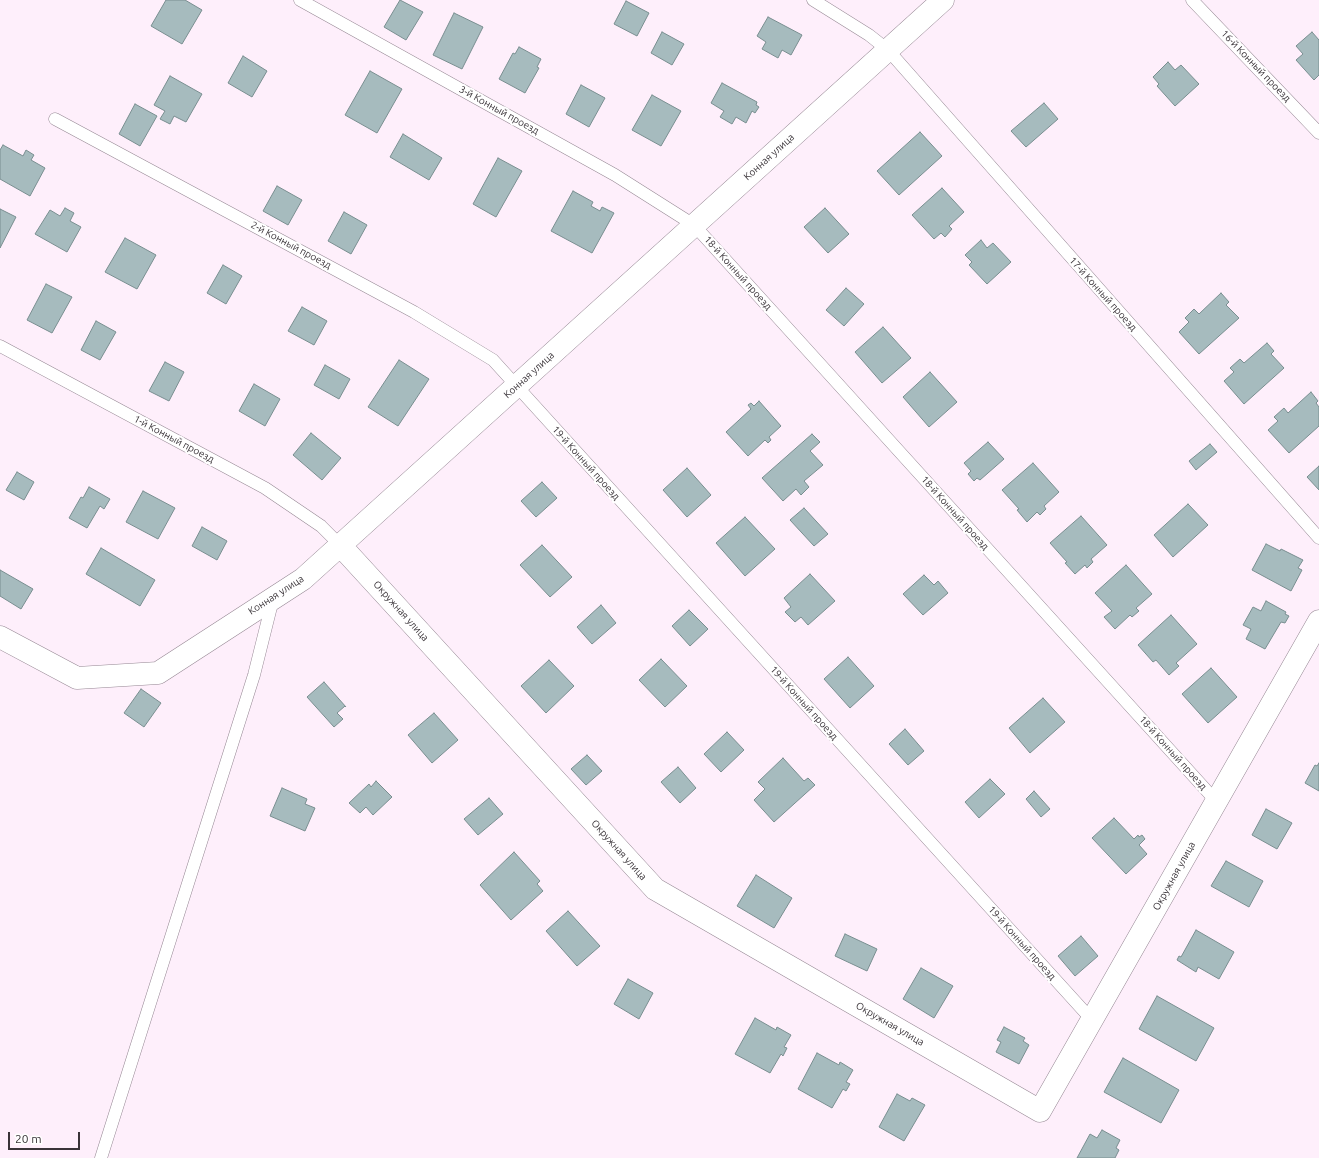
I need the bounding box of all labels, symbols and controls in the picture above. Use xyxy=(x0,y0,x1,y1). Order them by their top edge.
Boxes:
street label: 16-й Конный проезд xyxy=(1219,28,1293,104)
street label: 3-й Конный проезд xyxy=(457,83,541,137)
street label: Конная улица xyxy=(741,131,797,183)
street label: 2-й Конный проезд xyxy=(249,219,333,271)
street label: 18-й Конный проезд xyxy=(702,234,774,312)
street label: 17-й Конный проезд xyxy=(1067,255,1139,333)
street label: Конная улица xyxy=(501,349,557,401)
street label: 1-й Конный проезд xyxy=(132,413,216,465)
street label: 19-й Конный проезд xyxy=(550,424,622,502)
street label: 18-й Конный проезд xyxy=(919,474,991,552)
street label: Конная улица xyxy=(246,573,306,617)
street label: Окружная улица xyxy=(371,578,431,644)
street label: 19-й Конный проезд xyxy=(768,664,840,742)
street label: 18-й Конный проезд xyxy=(1137,714,1209,792)
street label: Окружная улица xyxy=(589,817,649,883)
street label: Окружная улица xyxy=(1150,839,1198,913)
street label: 19-й Конный проезд xyxy=(986,904,1058,982)
street label: Окружная улица xyxy=(854,1000,926,1048)
scale bar xyxy=(10,1124,82,1150)
text: 20 m xyxy=(15,1132,42,1145)

